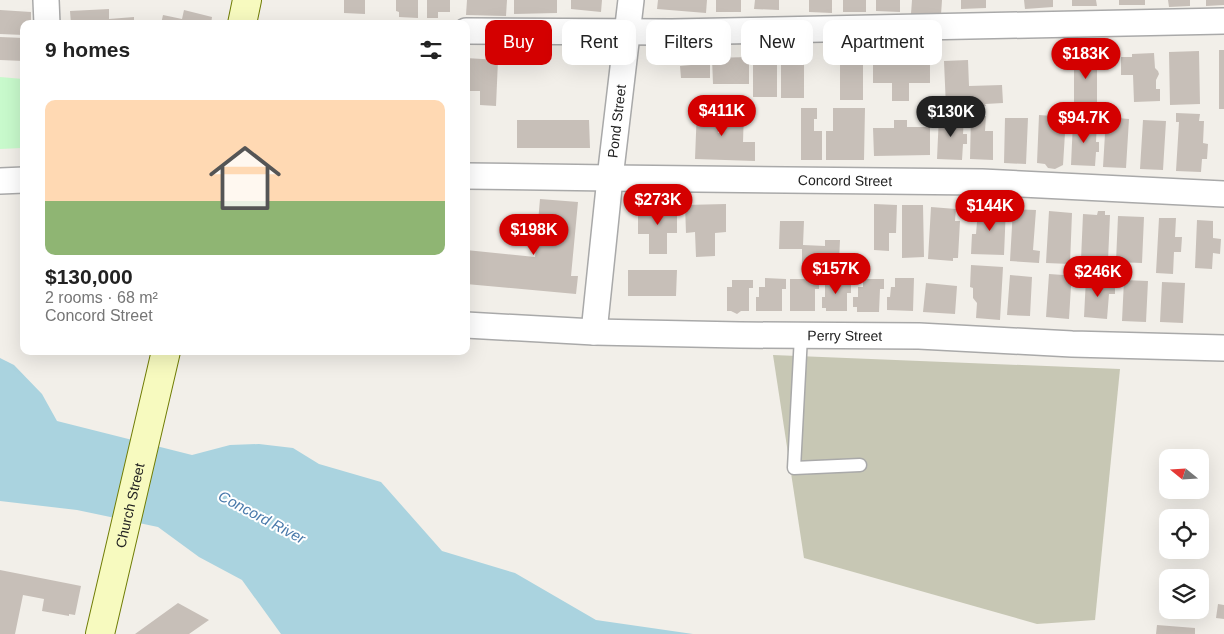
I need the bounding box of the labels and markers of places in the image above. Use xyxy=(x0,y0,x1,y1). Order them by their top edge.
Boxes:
pin: $183K xyxy=(1051,38,1121,80)
pin: $411K xyxy=(687,94,757,137)
pin: $130K xyxy=(916,96,986,138)
pin: $94.7K xyxy=(1043,102,1125,144)
pin: $273K xyxy=(623,184,693,226)
pin: $144K xyxy=(955,190,1025,232)
pin: $198K xyxy=(499,214,569,256)
pin: $157K xyxy=(801,252,871,295)
pin: $246K xyxy=(1063,256,1133,298)

